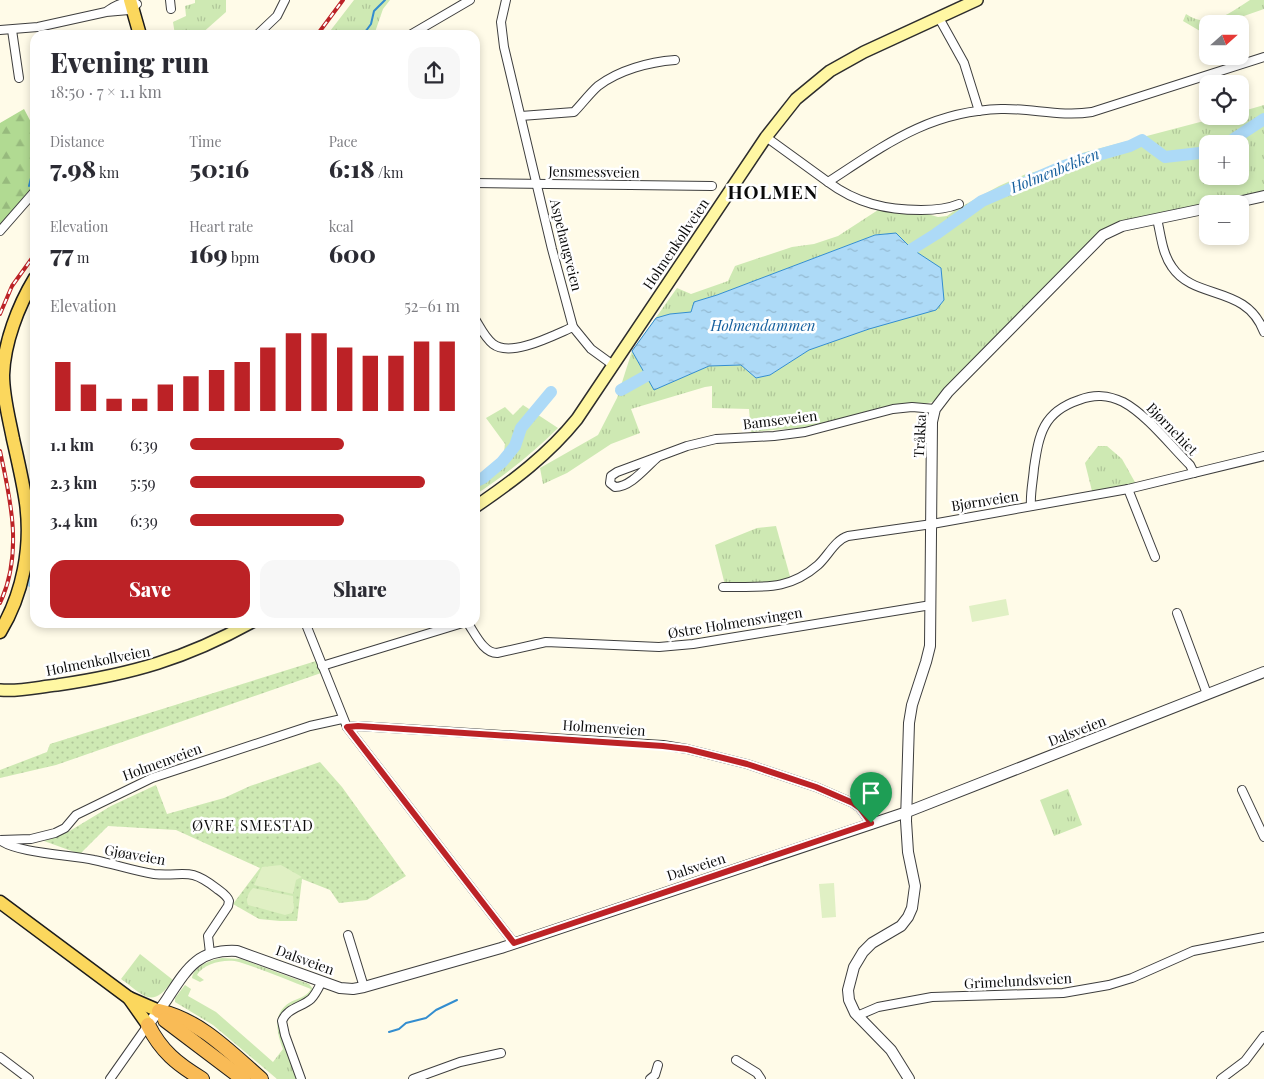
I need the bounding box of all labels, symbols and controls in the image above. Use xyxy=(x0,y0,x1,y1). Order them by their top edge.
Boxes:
north arrow xyxy=(1199,15,1249,65)
map controls xyxy=(1199,15,1249,245)
text: Evening run xyxy=(50,43,209,80)
button: share xyxy=(408,47,460,99)
button: locate xyxy=(1199,75,1249,125)
text: 18:50 · 7 × 1.1 km xyxy=(50,81,162,102)
text: Distance xyxy=(50,132,105,151)
text: Time xyxy=(189,132,222,151)
text: Pace xyxy=(329,132,358,151)
button: + xyxy=(1199,135,1249,185)
water label: Holmenbekken xyxy=(1006,143,1102,197)
text: 7.98 xyxy=(50,151,96,184)
text: 50:16 xyxy=(189,151,249,184)
text: 6:18 xyxy=(329,151,375,184)
street label: Jensmessveien xyxy=(547,161,640,182)
text: km xyxy=(96,163,119,182)
text: /km xyxy=(375,163,403,182)
district label: HOLMEN xyxy=(728,178,818,204)
street label: Holmenkollveien xyxy=(638,194,713,293)
button: − xyxy=(1199,195,1249,245)
street label: Aspehaugveien xyxy=(546,196,587,294)
text: Elevation xyxy=(50,217,108,236)
text: Heart rate xyxy=(189,217,253,236)
text: kcal xyxy=(329,217,354,236)
text: 77 xyxy=(50,236,74,269)
text: 169 xyxy=(189,236,228,269)
text: 600 xyxy=(329,236,376,269)
text: m xyxy=(74,248,90,267)
text: bpm xyxy=(228,248,260,267)
text: Elevation xyxy=(50,295,117,316)
text: 52–61 m xyxy=(404,295,460,316)
water label: Holmendammen xyxy=(709,315,816,335)
street label: Bjørnehiet xyxy=(1143,398,1203,460)
street label: Bamseveien xyxy=(742,405,819,433)
street label: Tråkka xyxy=(909,414,930,458)
text: 1.1 km xyxy=(50,434,94,455)
text: 6:39 xyxy=(130,434,158,455)
text: 2.3 km xyxy=(50,472,97,493)
text: 5:59 xyxy=(130,472,156,493)
street label: Bjørnveien xyxy=(950,486,1021,515)
text: 3.4 km xyxy=(50,510,98,531)
text: 6:39 xyxy=(130,510,158,531)
button: Save xyxy=(50,560,250,618)
button: Share xyxy=(260,560,460,618)
street label: Østre Holmensvingen xyxy=(666,602,804,643)
street label: Holmenkollveien xyxy=(44,641,152,680)
street label: Dalsveien xyxy=(1045,711,1109,750)
street label: Holmenveien xyxy=(562,715,647,740)
street label: Holmenveien xyxy=(120,738,205,785)
pin xyxy=(850,772,892,823)
icon: arrive xyxy=(857,779,885,807)
district label: ØVRE SMESTAD xyxy=(192,815,314,835)
street label: Gjøaveien xyxy=(103,840,168,869)
street label: Dalsveien xyxy=(664,848,728,885)
street label: Dalsveien xyxy=(273,940,338,979)
street label: Grimelundsveien xyxy=(964,968,1073,993)

